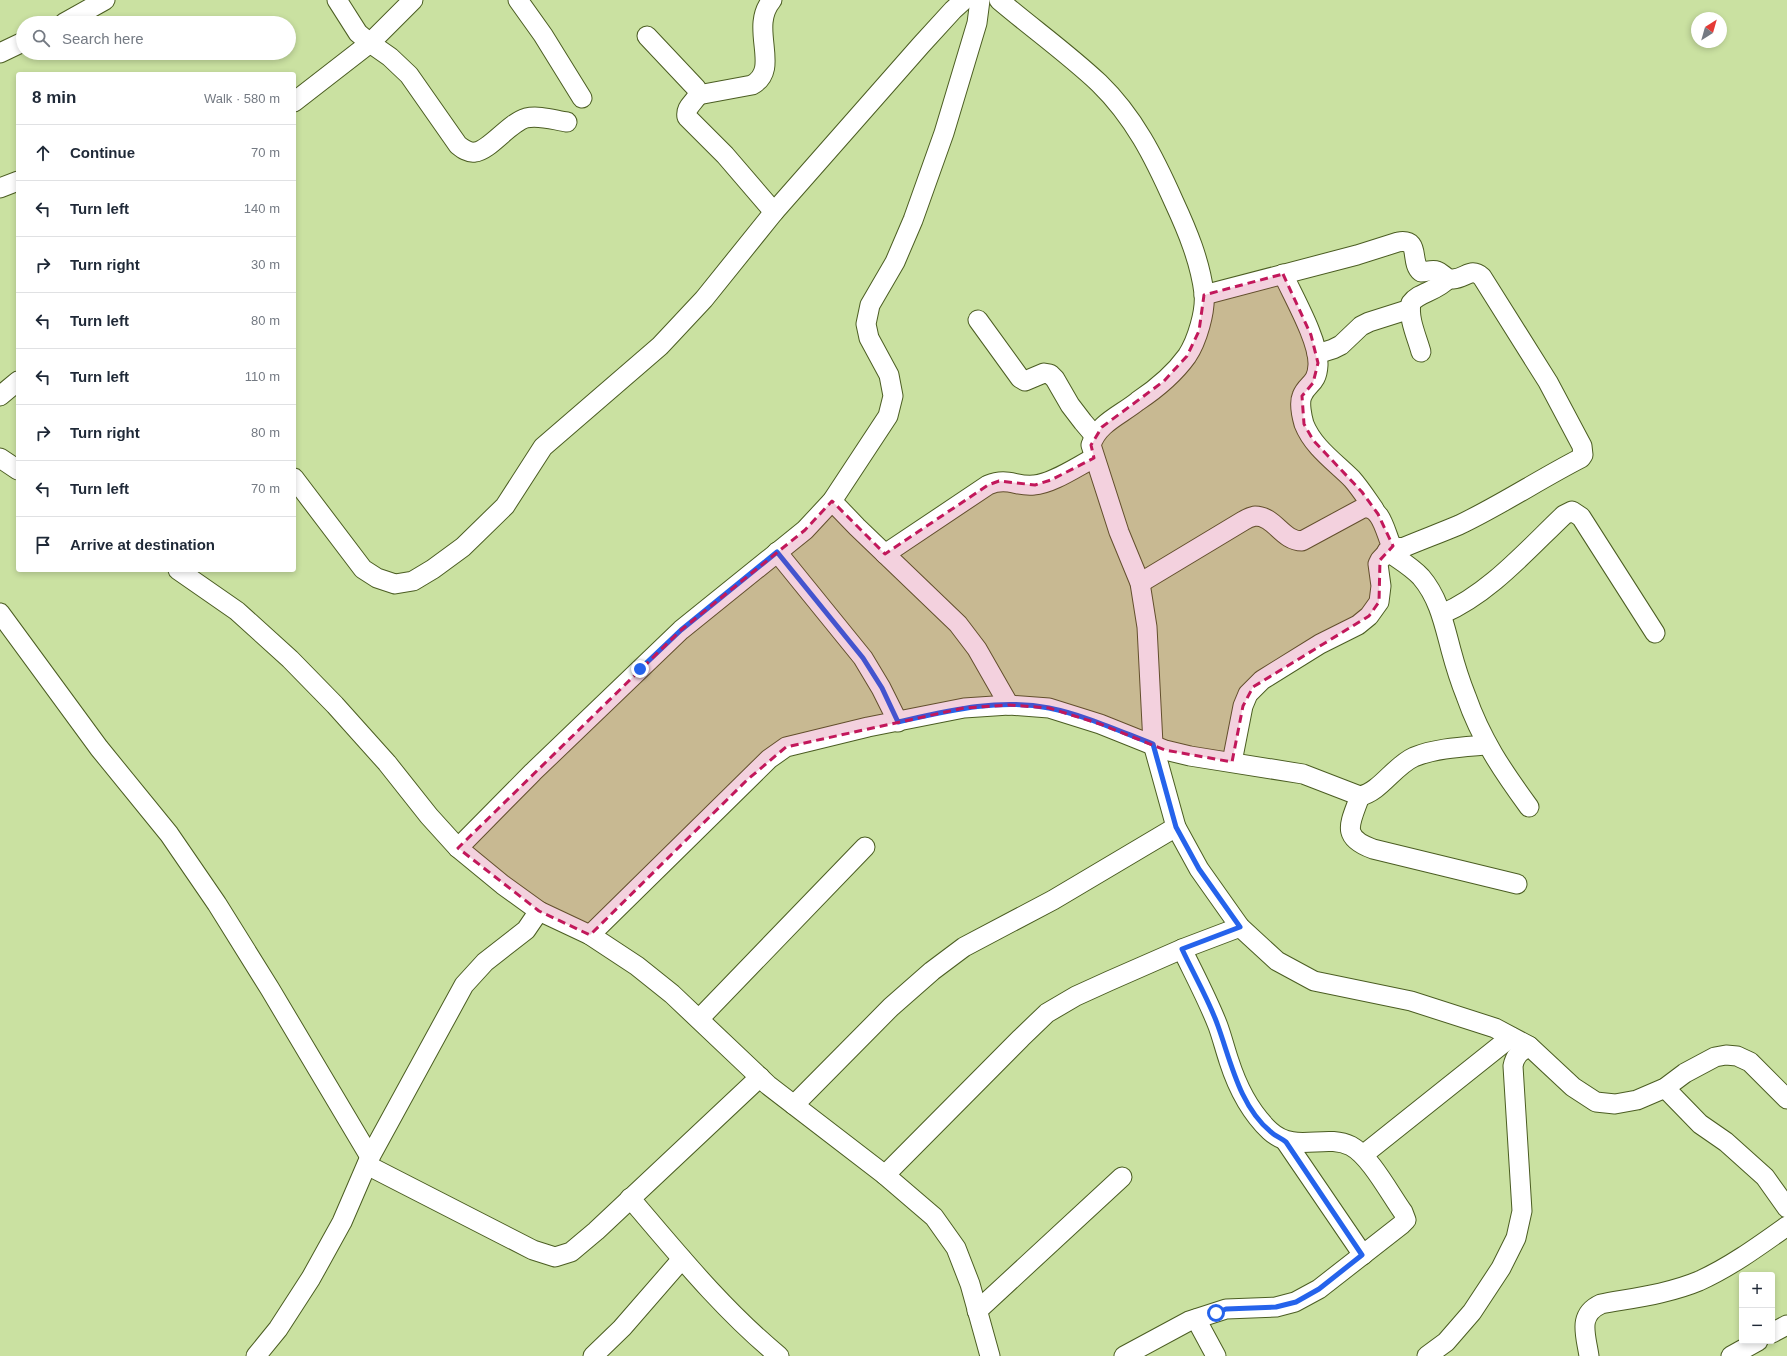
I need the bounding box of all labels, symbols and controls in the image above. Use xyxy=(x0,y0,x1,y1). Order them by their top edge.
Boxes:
north arrow xyxy=(1691,12,1727,48)
search box xyxy=(16,16,296,60)
icon: search xyxy=(30,27,52,49)
text: Search here xyxy=(62,30,144,47)
text: 8 min xyxy=(32,88,76,107)
text: Walk · 580 m xyxy=(204,91,280,106)
icon: ahead xyxy=(32,142,54,164)
text: Continue xyxy=(70,144,135,161)
text: 70 m xyxy=(251,145,280,160)
icon: left xyxy=(32,198,54,220)
text: Turn left xyxy=(70,200,129,217)
text: 140 m xyxy=(244,201,280,216)
icon: right xyxy=(32,254,54,276)
text: Turn right xyxy=(70,256,140,273)
text: 30 m xyxy=(251,257,280,272)
icon: left xyxy=(32,310,54,332)
text: Turn left xyxy=(70,312,129,329)
text: 80 m xyxy=(251,313,280,328)
icon: left xyxy=(32,366,54,388)
text: Turn left xyxy=(70,368,129,385)
text: 110 m xyxy=(245,369,280,384)
icon: right xyxy=(32,422,54,444)
text: Turn right xyxy=(70,424,140,441)
text: 80 m xyxy=(251,425,280,440)
icon: left xyxy=(32,478,54,500)
text: Turn left xyxy=(70,480,129,497)
text: 70 m xyxy=(251,481,280,496)
icon: arrive xyxy=(32,534,54,556)
text: Arrive at destination xyxy=(70,536,215,553)
route end xyxy=(631,660,649,678)
map controls xyxy=(1739,1272,1775,1344)
button: + xyxy=(1739,1272,1775,1308)
route start xyxy=(1207,1304,1225,1322)
button: − xyxy=(1739,1308,1775,1344)

